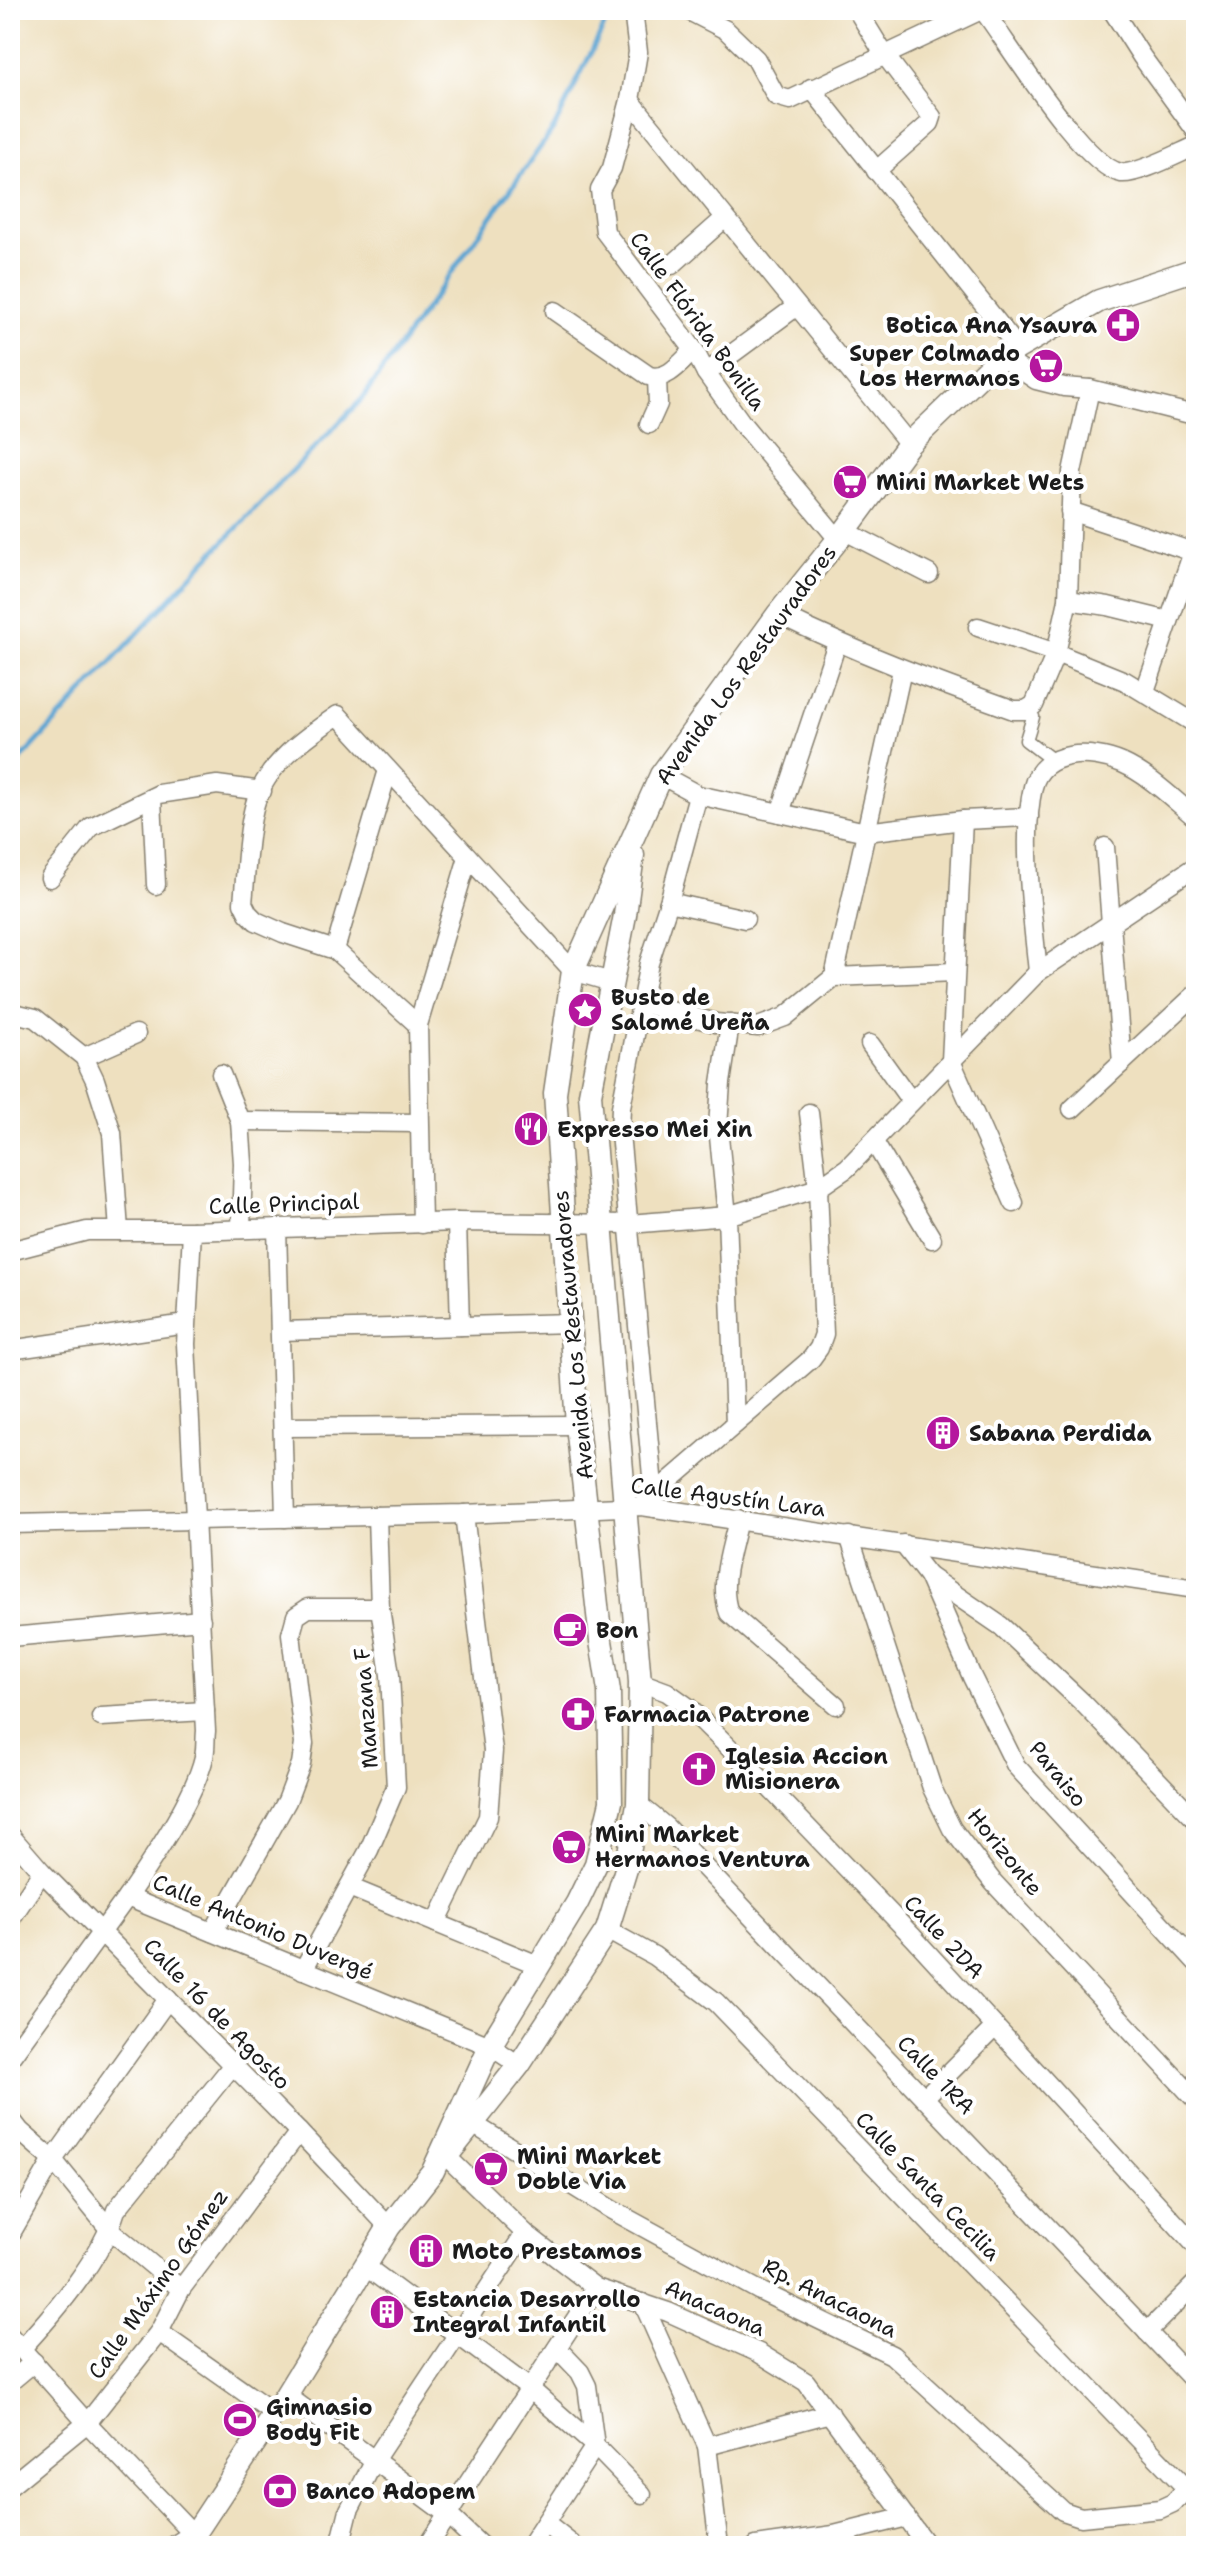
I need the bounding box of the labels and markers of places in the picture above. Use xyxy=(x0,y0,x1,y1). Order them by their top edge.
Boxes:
pharmacy icon: Botica Ana Ysaura xyxy=(1104,306,1142,344)
place label: Botica Ana Ysaura xyxy=(886,311,1097,340)
place label: Super Colmado Los Hermanos xyxy=(849,339,1020,393)
supermarket icon: Super Colmado Los Hermanos xyxy=(1027,347,1065,385)
supermarket icon: Mini Market Wets xyxy=(831,463,869,501)
place label: Mini Market Wets xyxy=(876,468,1084,497)
place label: Busto de Salomé Ureña xyxy=(611,983,769,1037)
place icon: Busto de Salomé Ureña xyxy=(566,991,604,1029)
restaurant icon: Expresso Mei Xin xyxy=(512,1110,550,1148)
place label: Expresso Mei Xin xyxy=(557,1115,753,1144)
building icon: Sabana Perdida xyxy=(924,1414,962,1452)
place label: Sabana Perdida xyxy=(969,1419,1152,1448)
cafe icon: Bon xyxy=(551,1611,589,1649)
place label: Bon xyxy=(596,1616,639,1645)
pharmacy icon: Farmacia Patrone xyxy=(559,1695,597,1733)
place label: Farmacia Patrone xyxy=(604,1700,810,1729)
place label: Iglesia Accion Misionera xyxy=(725,1742,888,1796)
church icon: Iglesia Accion Misionera xyxy=(680,1750,718,1788)
place label: Mini Market Hermanos Ventura xyxy=(595,1820,810,1874)
supermarket icon: Mini Market Hermanos Ventura xyxy=(550,1828,588,1866)
place label: Mini Market Doble Via xyxy=(517,2142,662,2196)
supermarket icon: Mini Market Doble Via xyxy=(472,2150,510,2188)
building icon: Moto Prestamos xyxy=(407,2232,445,2270)
place label: Moto Prestamos xyxy=(452,2237,642,2266)
place label: Estancia Desarrollo Integral Infantil xyxy=(413,2285,641,2339)
building icon: Estancia Desarrollo Integral Infantil xyxy=(368,2293,406,2331)
place label: Gimnasio Body Fit xyxy=(266,2393,372,2447)
sports icon: Gimnasio Body Fit xyxy=(221,2401,259,2439)
bank icon: Banco Adopem xyxy=(261,2472,299,2510)
place label: Banco Adopem xyxy=(306,2477,475,2506)

